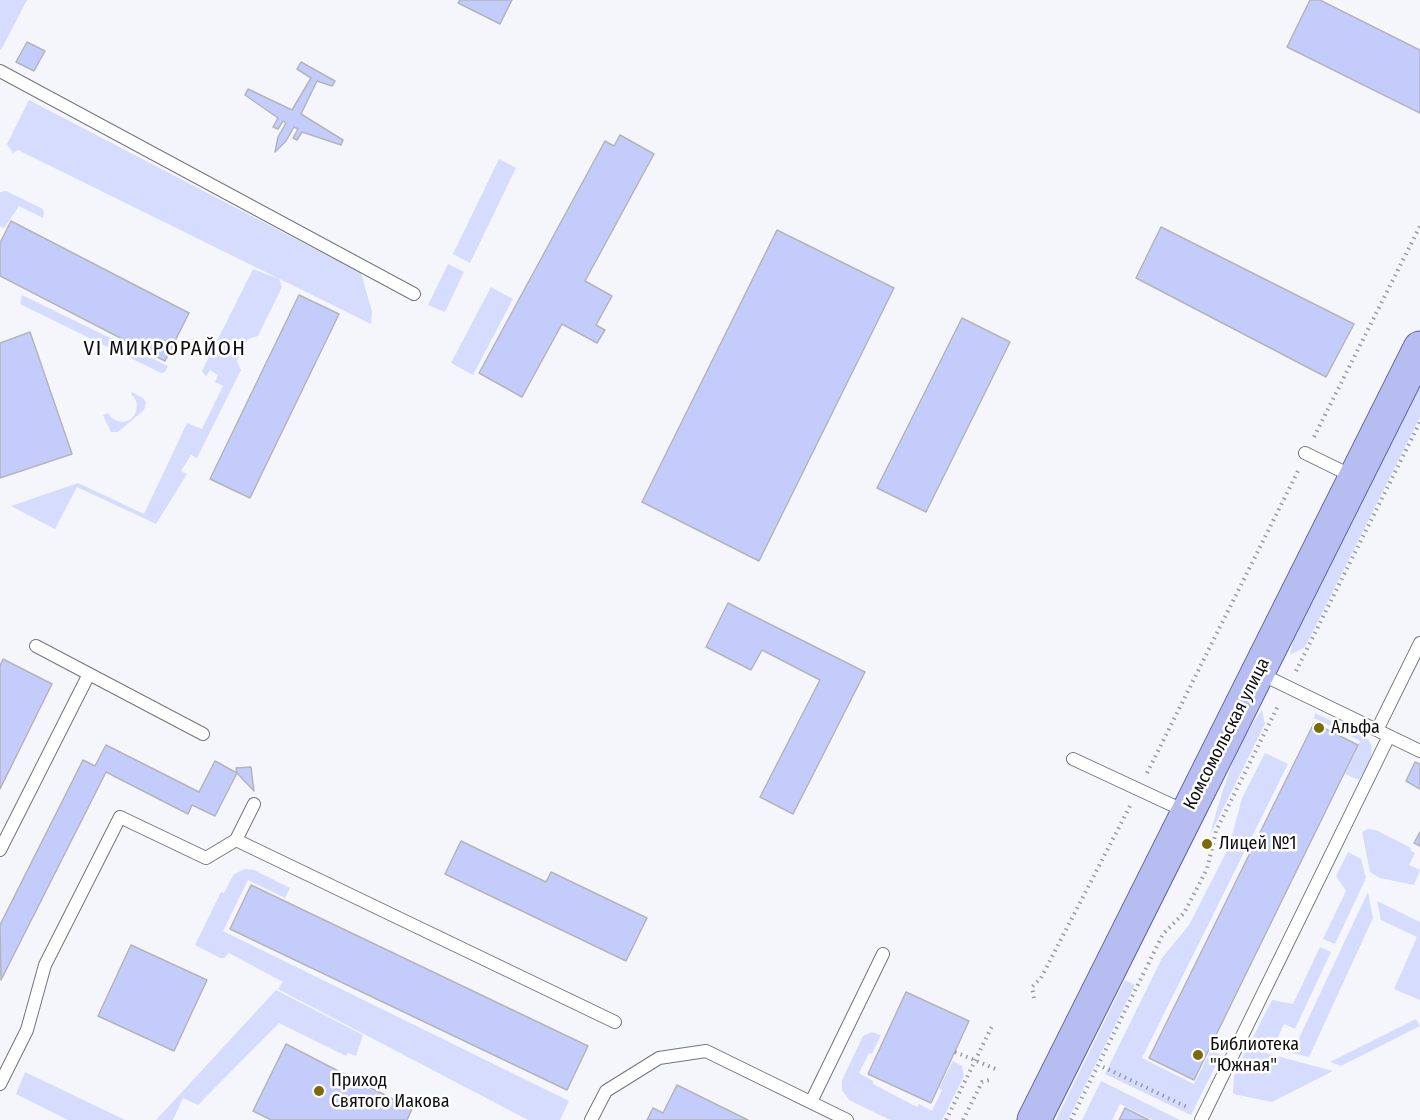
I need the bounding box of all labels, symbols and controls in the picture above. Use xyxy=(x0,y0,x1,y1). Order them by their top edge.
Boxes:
district label: VI МИКРОРАЙОН xyxy=(83,336,247,362)
street label: Комсомольская улица xyxy=(1179,655,1275,813)
place label: Альфа xyxy=(1331,717,1380,739)
marker: Альфа xyxy=(1312,721,1326,735)
place label: Лицей №1 xyxy=(1219,833,1297,855)
marker: Лицей №1 xyxy=(1200,837,1214,851)
place label: Библиотека "Южная" xyxy=(1210,1034,1299,1076)
marker: Библиотека "Южная" xyxy=(1191,1048,1205,1062)
place label: Приход Святого Иакова xyxy=(331,1070,450,1112)
marker: Приход Святого Иакова xyxy=(312,1084,326,1098)

